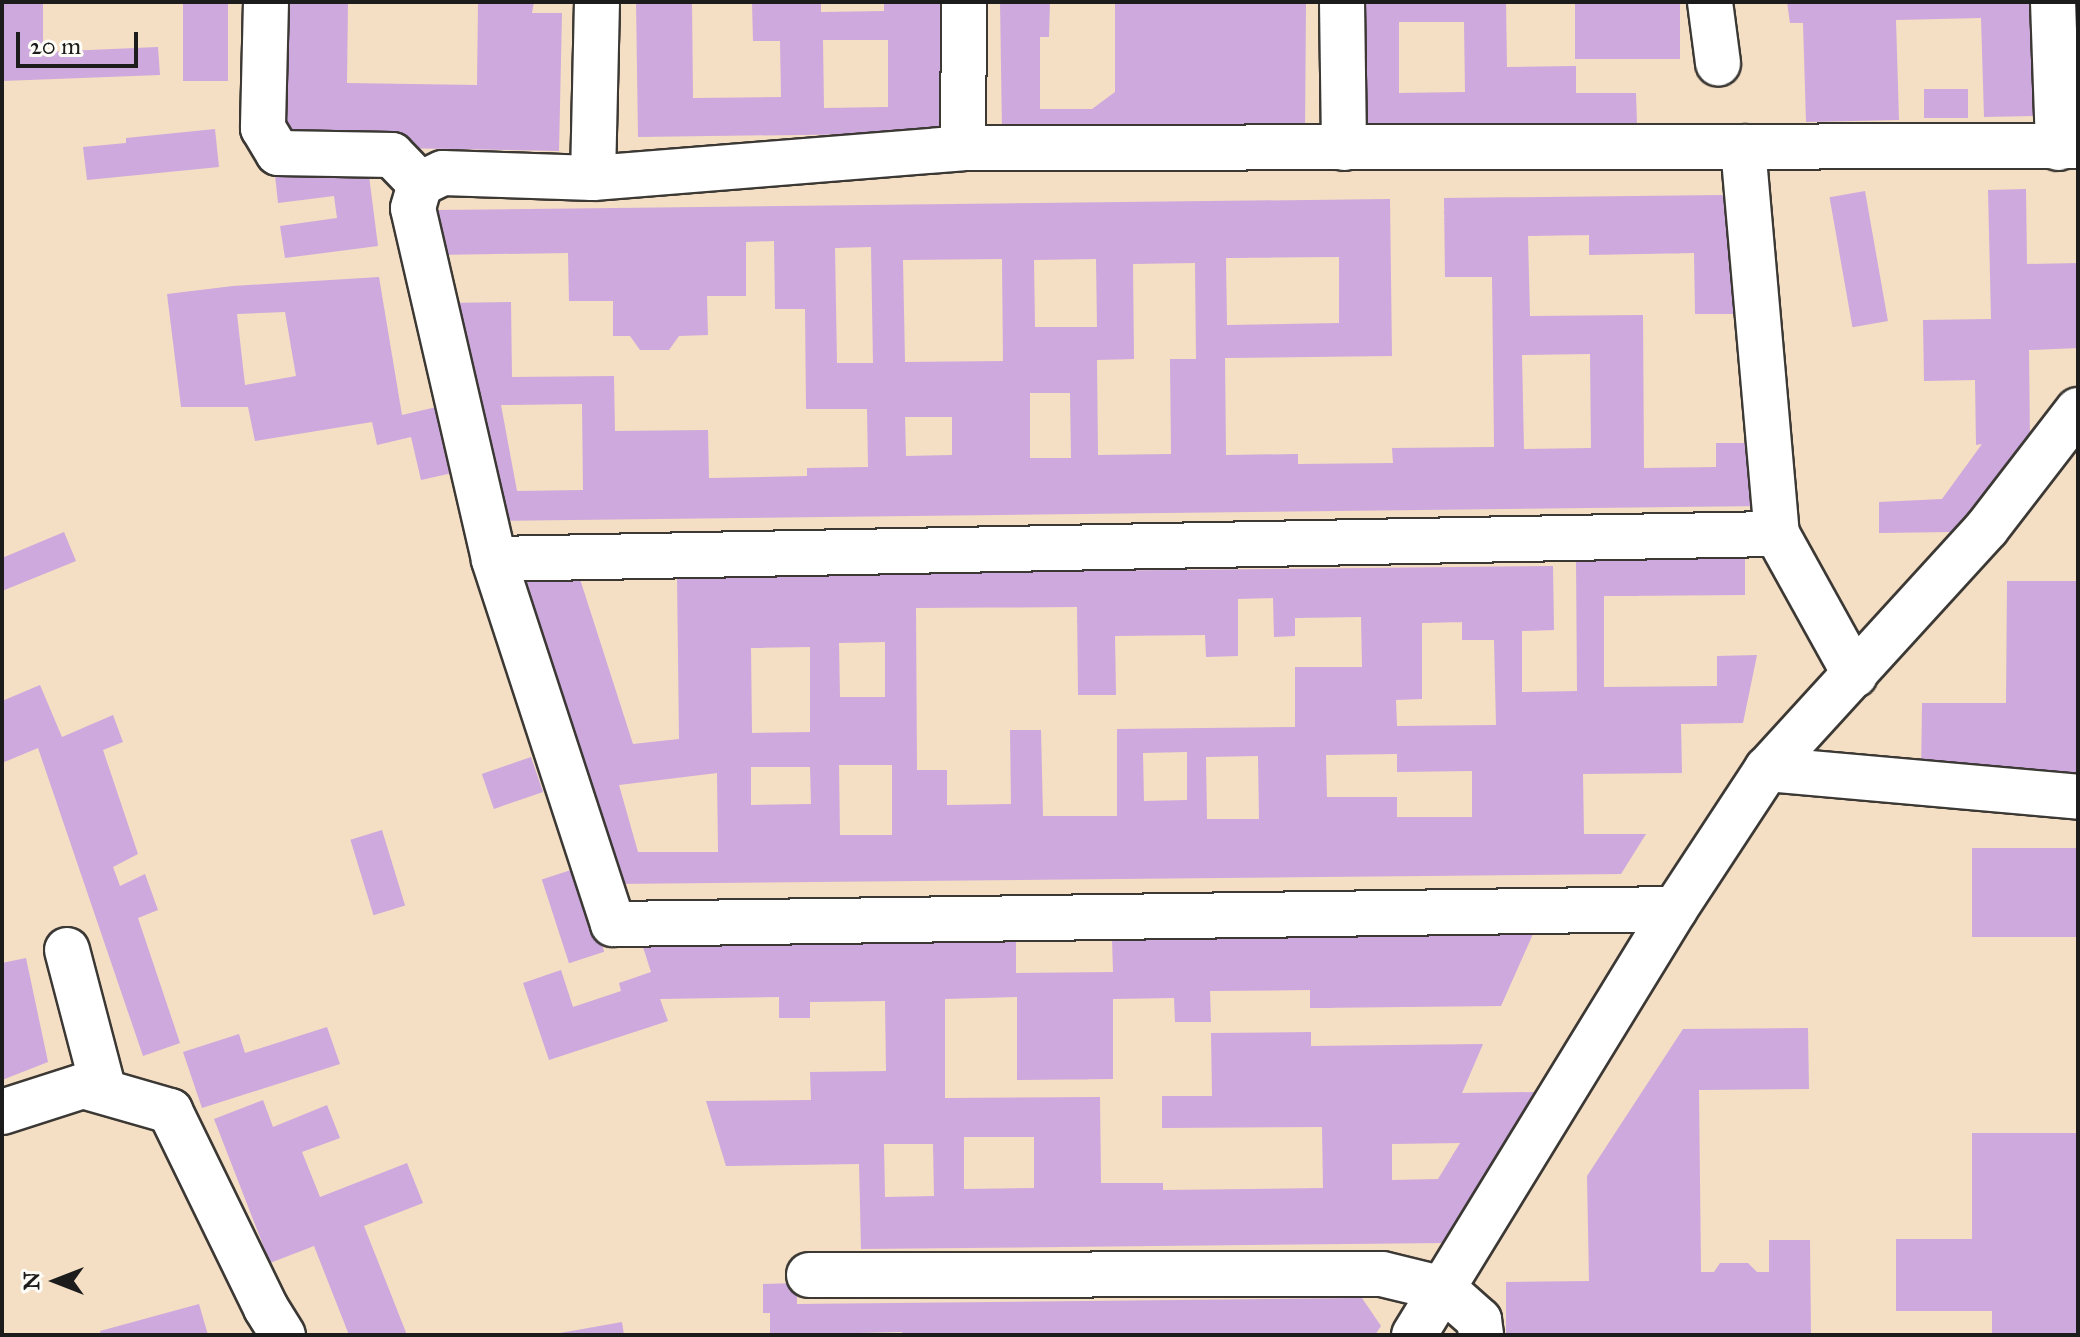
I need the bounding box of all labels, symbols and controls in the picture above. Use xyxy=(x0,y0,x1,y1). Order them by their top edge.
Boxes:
scale bar xyxy=(20,16,142,66)
text: 20 m xyxy=(30,31,81,61)
north arrow xyxy=(16,1241,96,1321)
text: N xyxy=(18,1272,45,1290)

